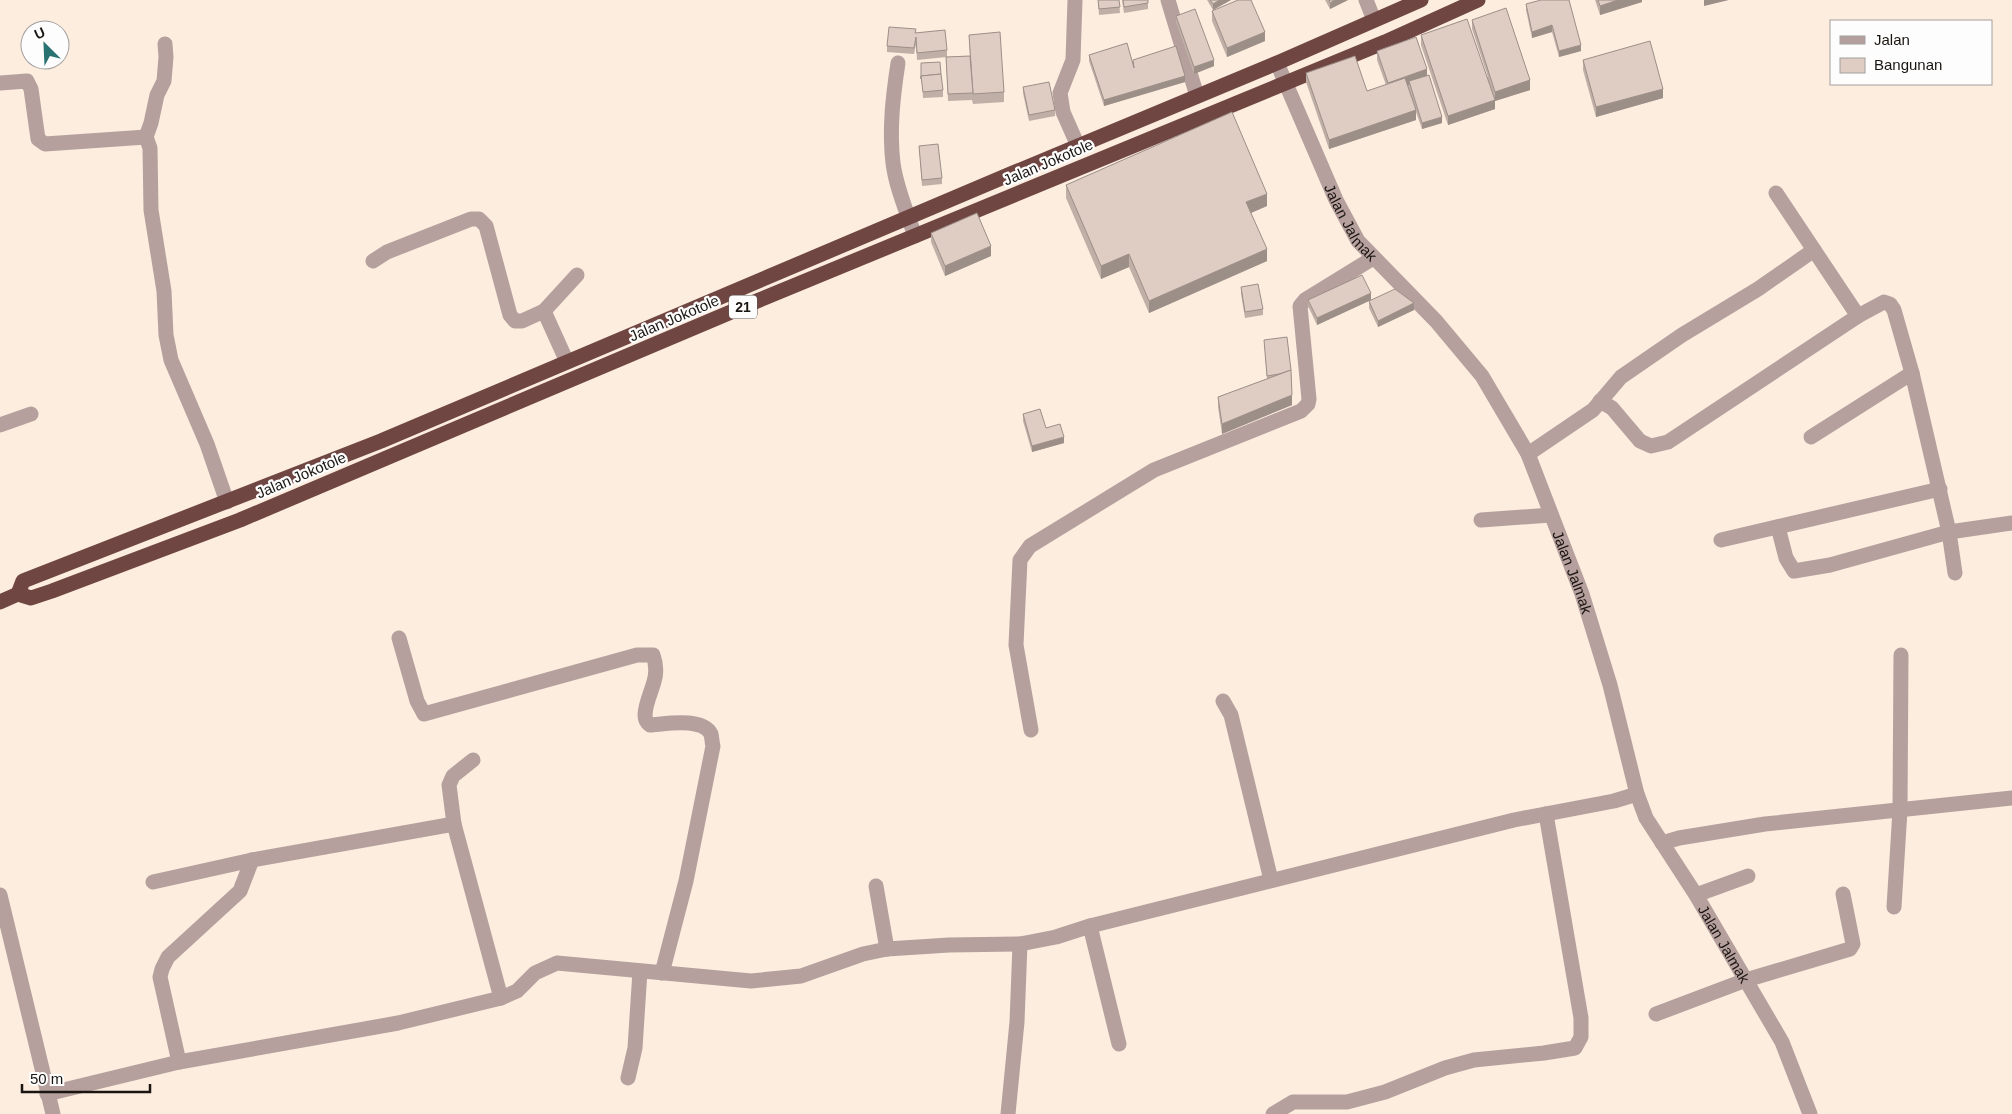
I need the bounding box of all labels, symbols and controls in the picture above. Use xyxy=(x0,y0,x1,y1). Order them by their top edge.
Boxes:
north arrow xyxy=(20,20,70,70)
legend xyxy=(1830,20,1992,85)
text: U xyxy=(32,24,48,42)
text: Jalan xyxy=(1874,31,1910,48)
text: Bangunan xyxy=(1874,56,1942,73)
street label: Jalan Jokotole xyxy=(1001,135,1095,189)
street label: Jalan Jalmak xyxy=(1321,181,1381,265)
street label: Jalan Jokotole xyxy=(627,291,721,345)
road number: 21 xyxy=(729,296,757,318)
street label: Jalan Jokotole xyxy=(254,448,348,502)
street label: Jalan Jalmak xyxy=(1550,528,1596,616)
street label: Jalan Jalmak xyxy=(1695,902,1754,986)
scale bar xyxy=(22,1062,150,1094)
text: 50 m xyxy=(30,1070,63,1087)

